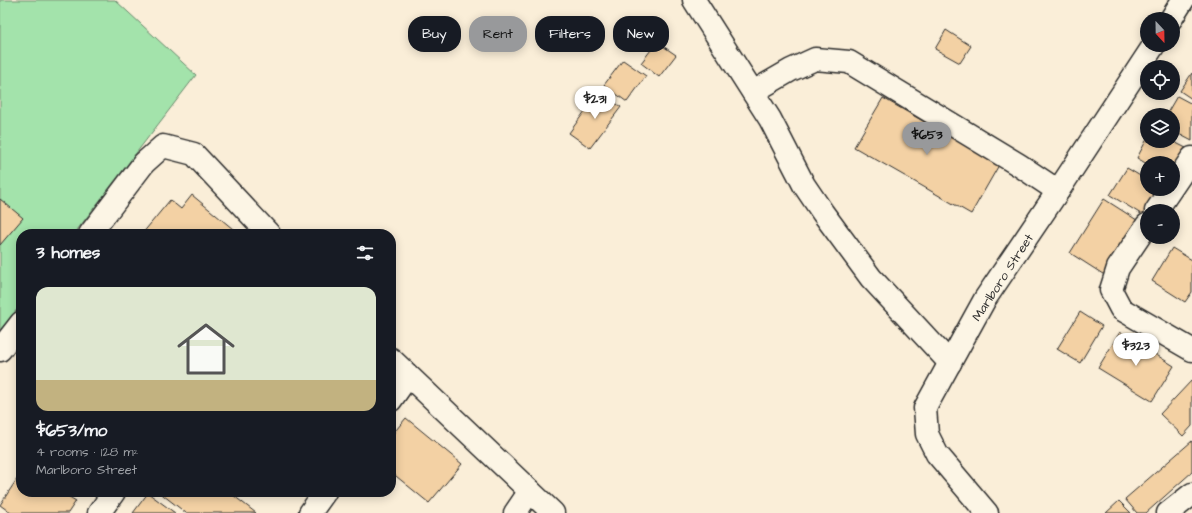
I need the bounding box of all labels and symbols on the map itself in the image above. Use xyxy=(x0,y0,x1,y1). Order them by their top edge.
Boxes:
north arrow xyxy=(1140,12,1180,52)
pin: $231 xyxy=(571,86,619,120)
pin: $653 xyxy=(903,122,951,156)
street label: Marlboro Street xyxy=(968,230,1038,325)
pin: $323 xyxy=(1112,333,1160,367)

